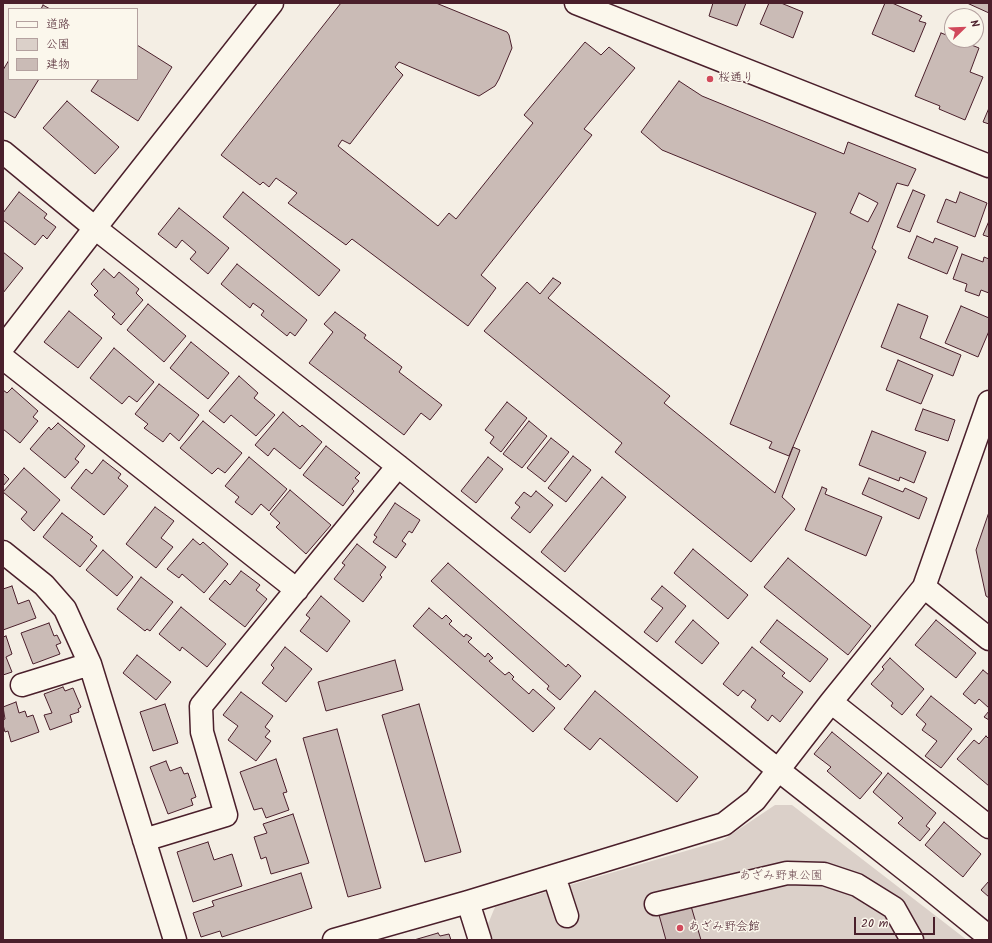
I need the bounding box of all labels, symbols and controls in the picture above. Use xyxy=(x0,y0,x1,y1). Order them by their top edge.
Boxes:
legend xyxy=(8,8,138,80)
north arrow xyxy=(944,8,984,48)
text: 道路 xyxy=(46,15,70,34)
text: N xyxy=(964,17,984,30)
text: 公園 xyxy=(46,35,70,54)
text: 建物 xyxy=(46,55,70,74)
place label: 桜通り xyxy=(718,72,754,86)
marker: 桜通り xyxy=(705,74,715,84)
park label: あざみ野東公園 xyxy=(739,870,823,884)
scale bar xyxy=(856,909,937,935)
text: 20 m xyxy=(861,914,888,933)
place label: あざみ野会館 xyxy=(688,921,760,935)
marker: あざみ野会館 xyxy=(675,923,685,933)

